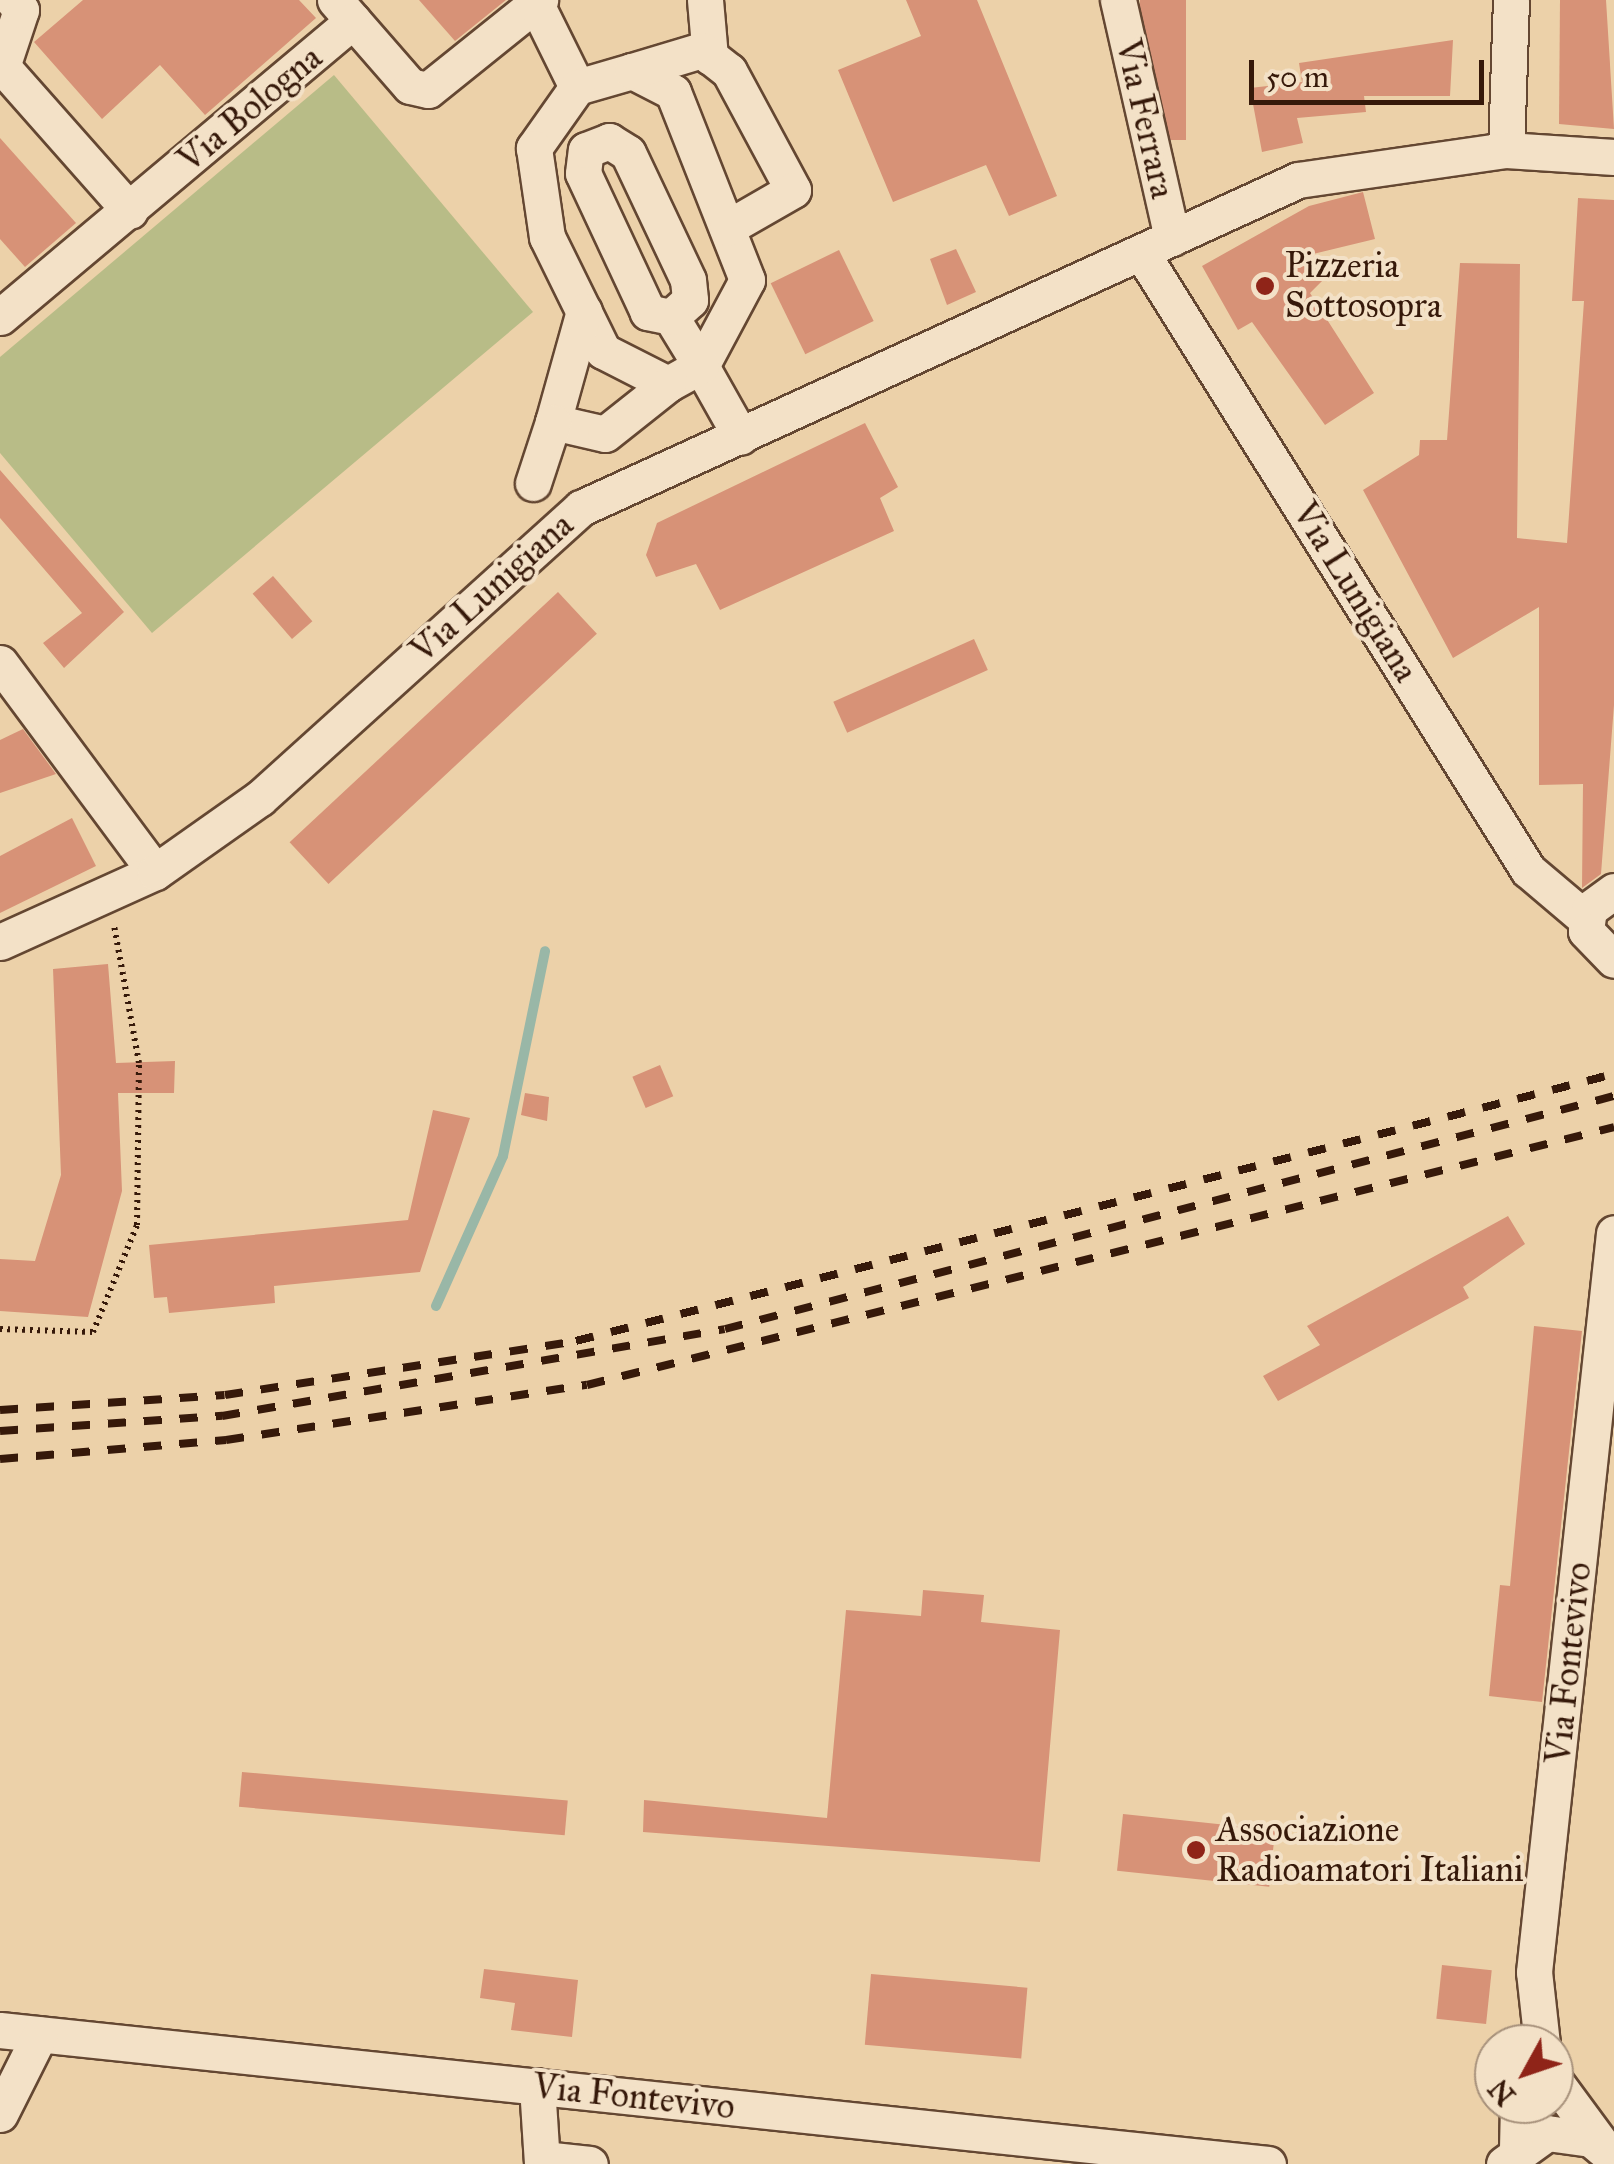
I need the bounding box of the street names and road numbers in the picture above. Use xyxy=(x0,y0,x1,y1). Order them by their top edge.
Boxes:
street label: Via Ferrara xyxy=(1106,35,1184,203)
street label: Via Bologna xyxy=(170,37,330,181)
street label: Via Lunigiana xyxy=(1283,494,1427,690)
street label: Via Lunigiana xyxy=(402,504,582,672)
street label: Via Fontevivo xyxy=(1538,1560,1600,1766)
street label: Via Fontevivo xyxy=(531,2066,737,2128)

